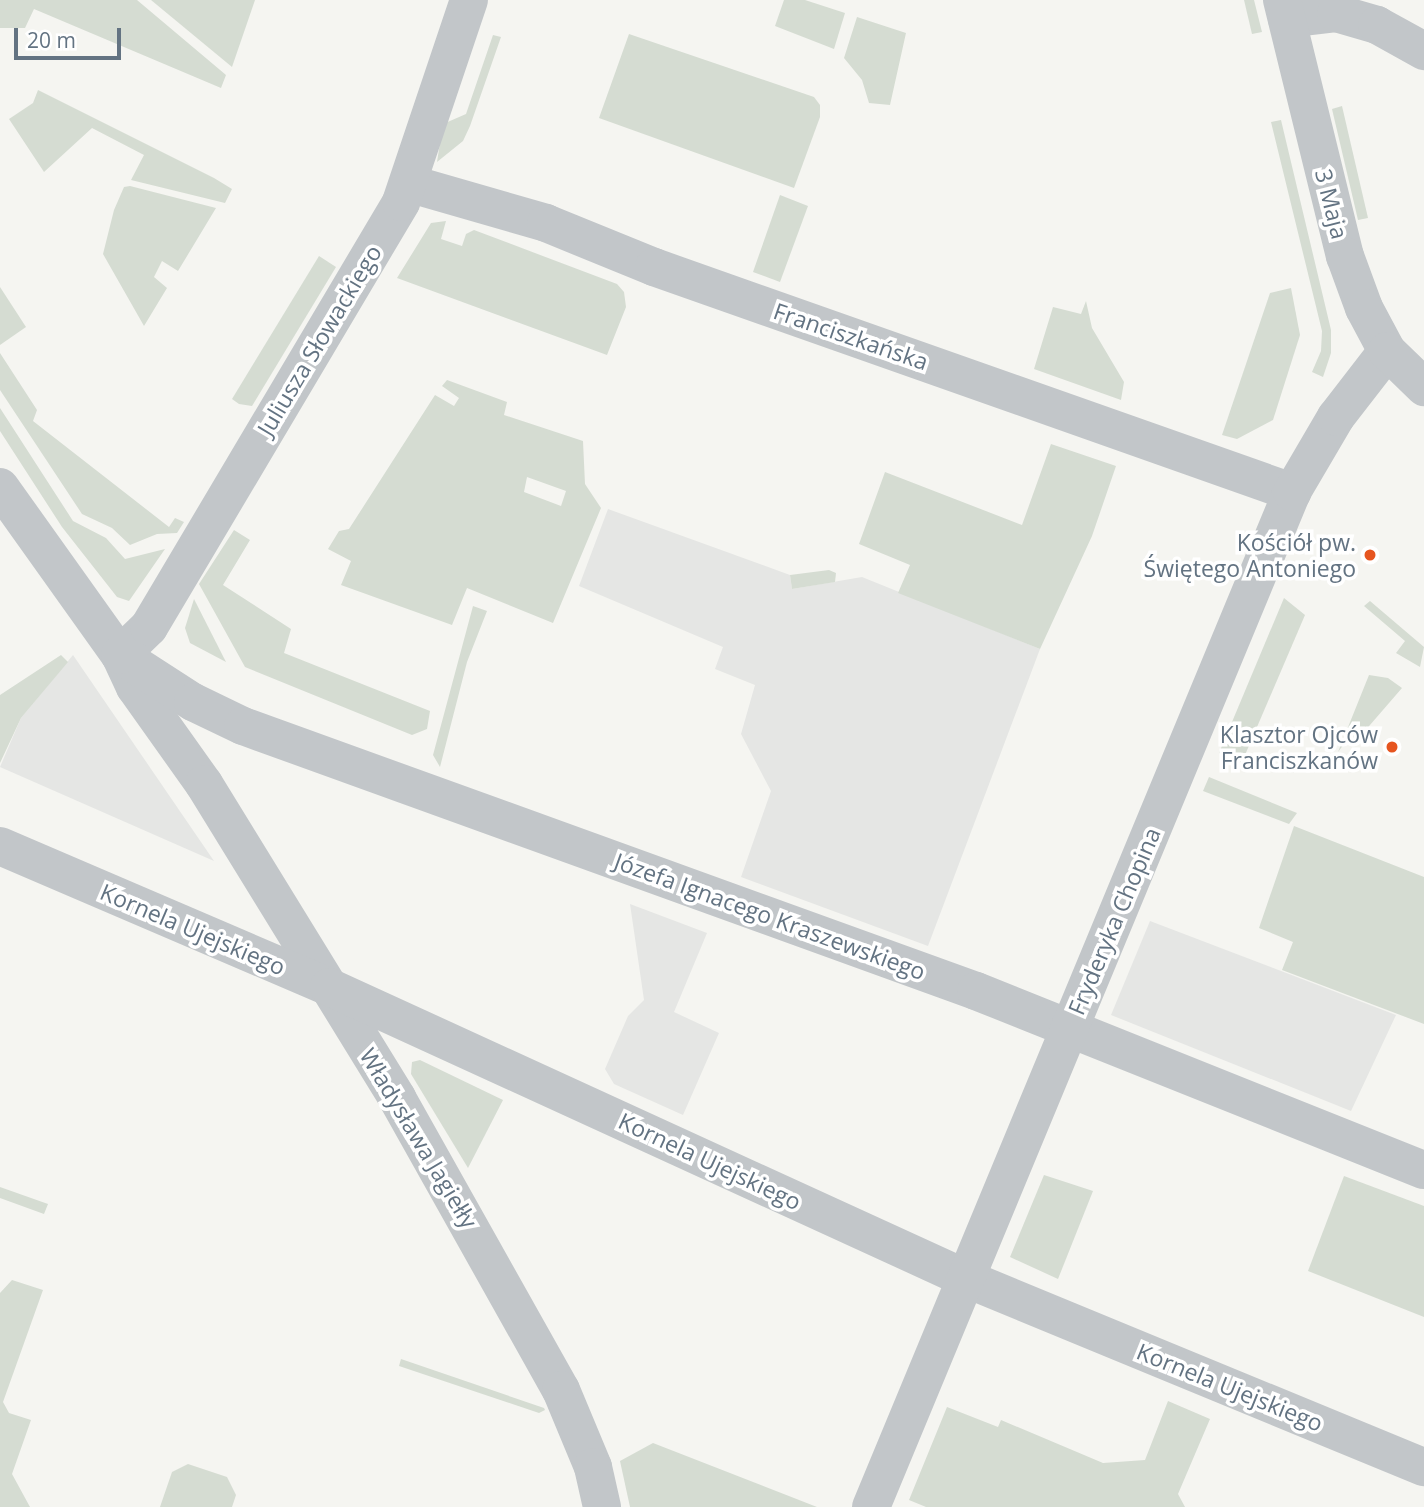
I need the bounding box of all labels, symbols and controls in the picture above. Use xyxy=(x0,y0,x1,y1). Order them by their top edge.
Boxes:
scale bar xyxy=(18,14,124,58)
text: 20 m xyxy=(27,26,76,54)
street label: 3 Maja xyxy=(1310,166,1354,242)
street label: Juliusza Słowackiego xyxy=(251,240,387,440)
street label: Franciszkańska xyxy=(770,297,932,375)
place label: Kościół pw. Świętego Antoniego xyxy=(1144,528,1356,582)
marker: Kościół pw. Świętego Antoniego xyxy=(1362,547,1378,563)
place label: Klasztor Ojców Franciszkanów xyxy=(1220,720,1378,774)
marker: Klasztor Ojców Franciszkanów xyxy=(1384,739,1400,755)
street label: Fryderyka Chopina xyxy=(1062,823,1166,1019)
street label: Józefa Ignacego Kraszewskiego xyxy=(611,847,929,985)
street label: Kornela Ujejskiego xyxy=(96,878,290,980)
street label: Władysława Jagiełły xyxy=(354,1043,484,1233)
street label: Kornela Ujejskiego xyxy=(614,1107,806,1215)
street label: Kornela Ujejskiego xyxy=(1133,1337,1327,1437)

